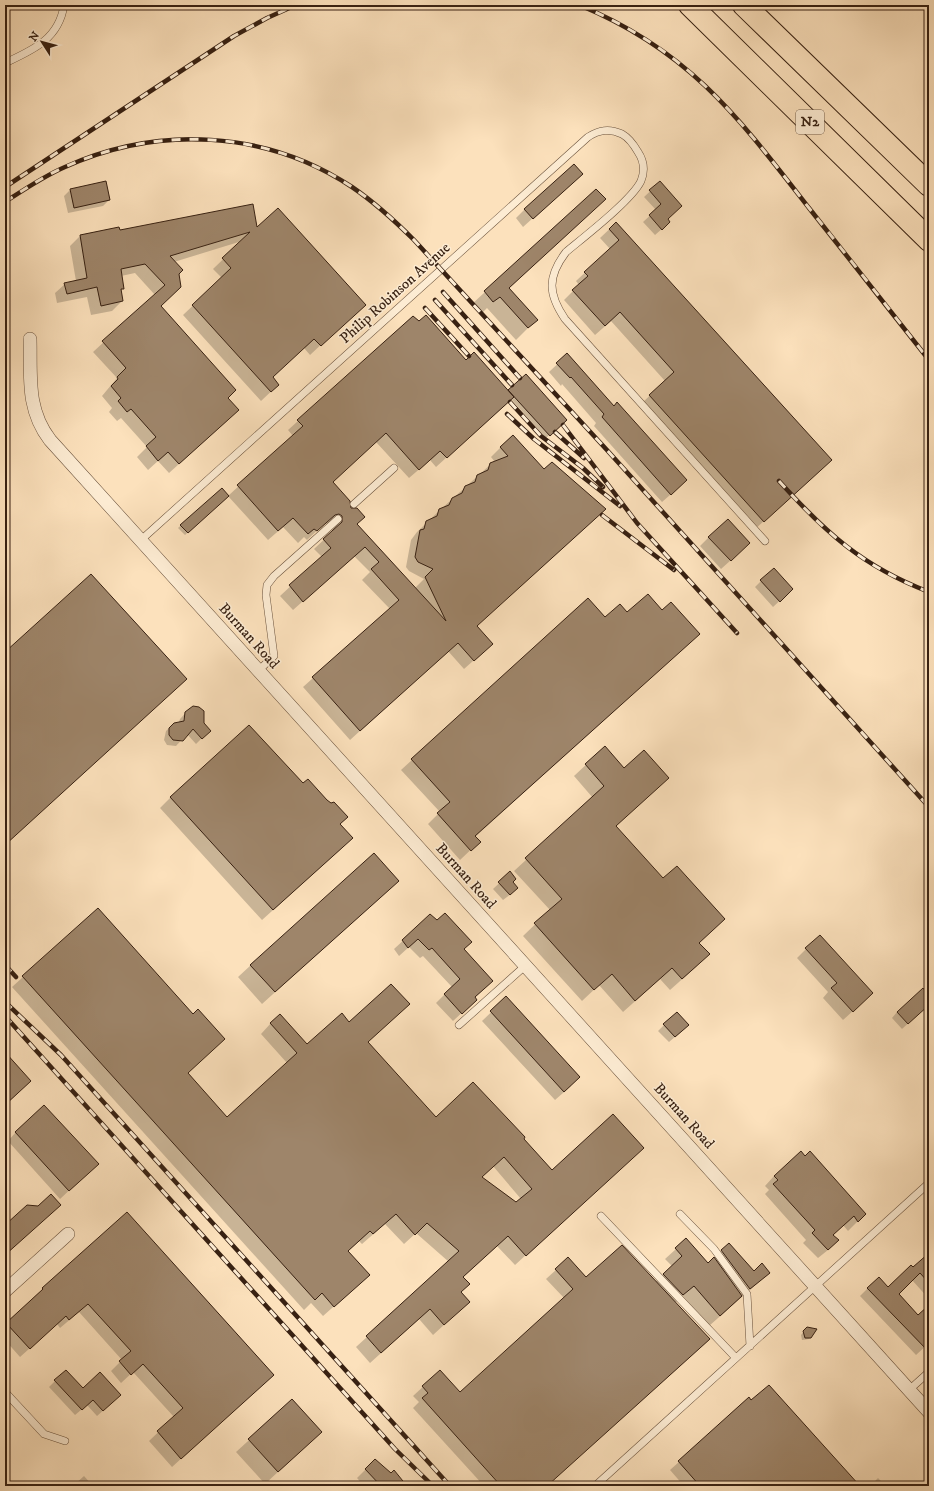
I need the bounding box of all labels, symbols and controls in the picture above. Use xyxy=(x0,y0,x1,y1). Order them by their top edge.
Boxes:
north arrow xyxy=(22,22,62,62)
text: N xyxy=(26,29,43,44)
road number: N2 xyxy=(796,110,824,134)
street label: Philip Robinson Avenue xyxy=(336,238,454,348)
street label: Burman Road xyxy=(214,599,284,673)
street label: Burman Road xyxy=(431,839,501,913)
street label: Burman Road xyxy=(649,1079,719,1153)

